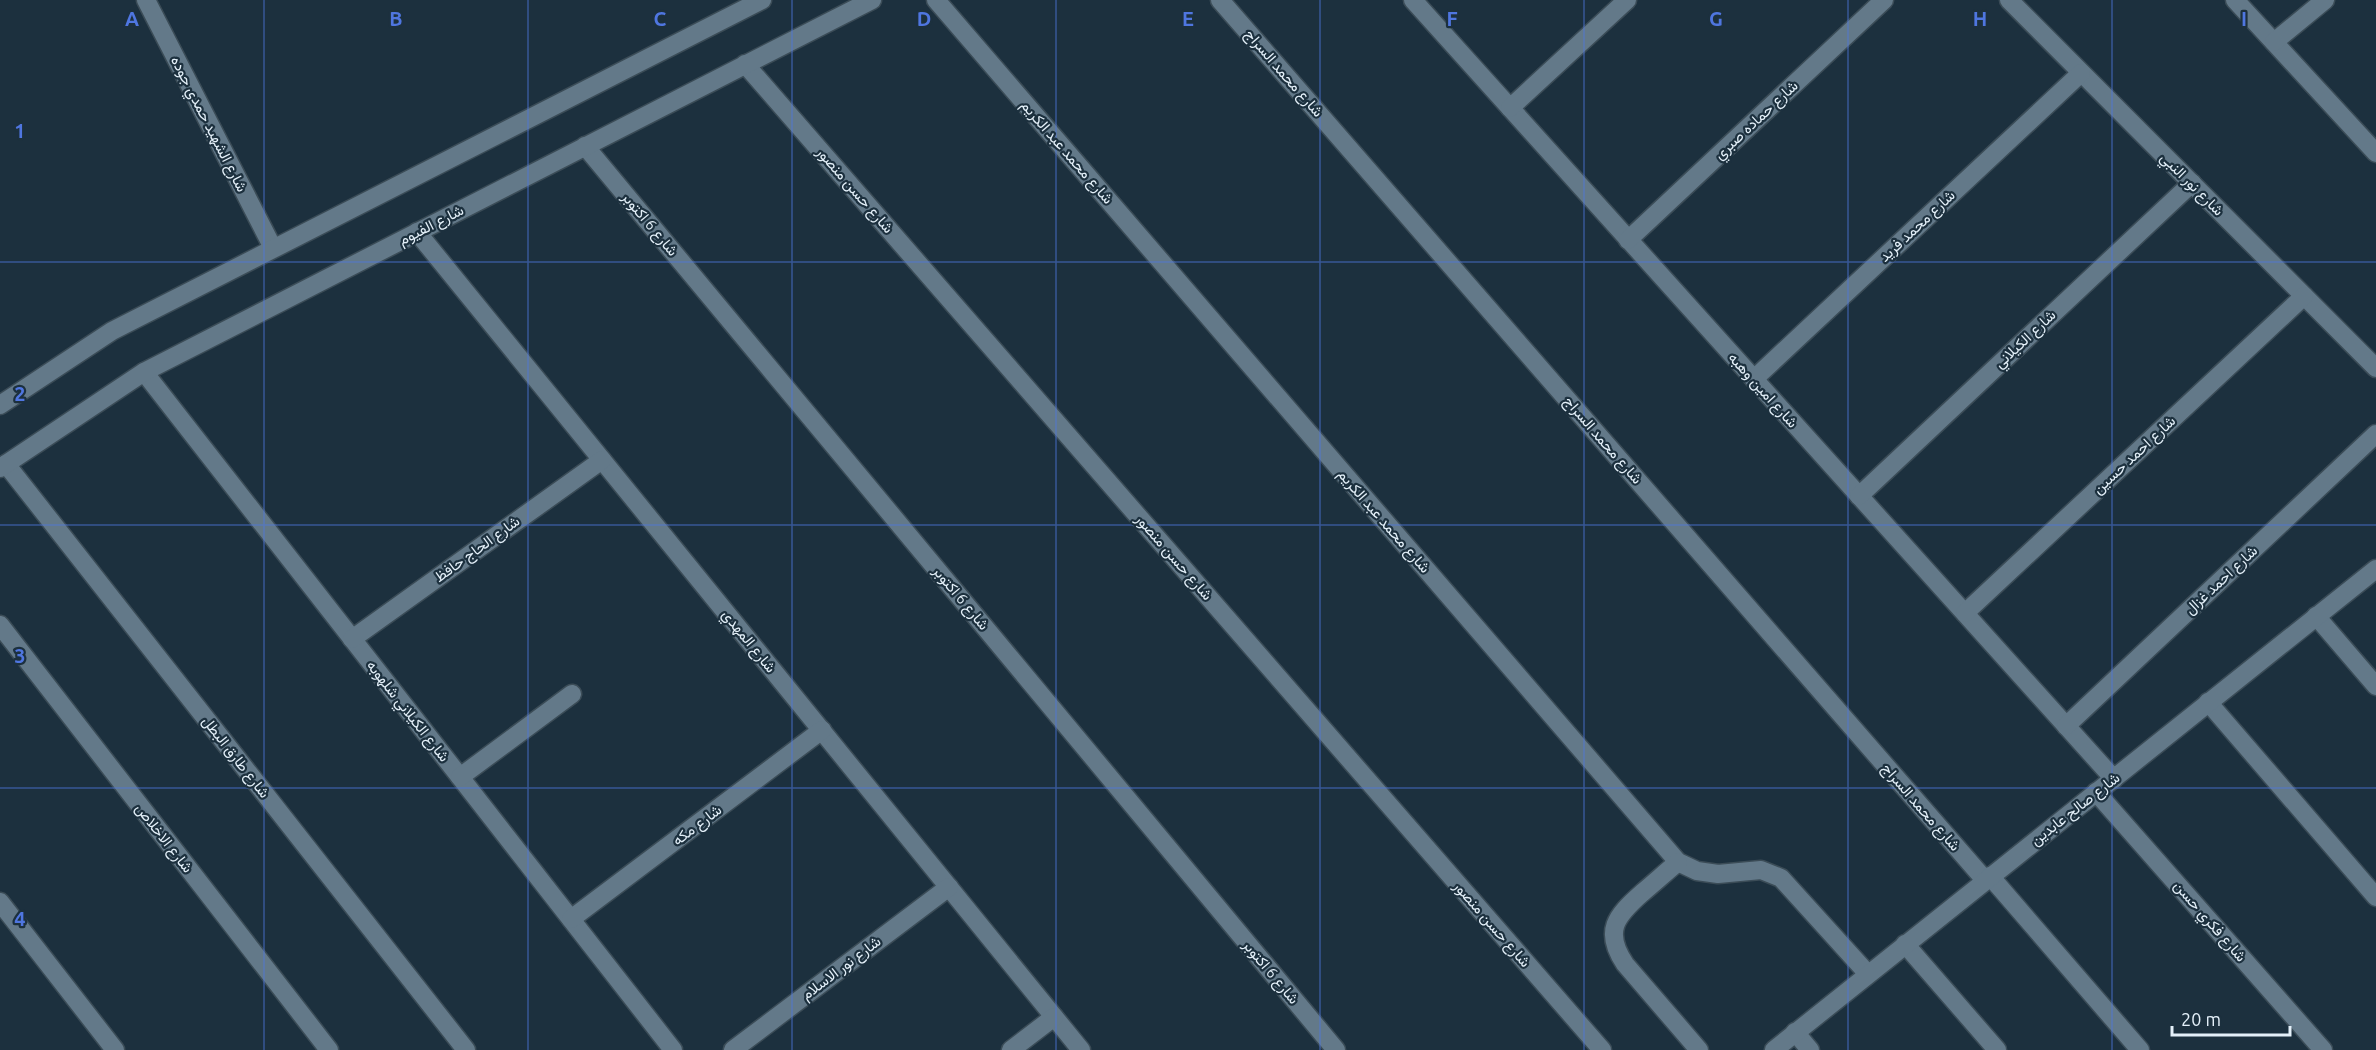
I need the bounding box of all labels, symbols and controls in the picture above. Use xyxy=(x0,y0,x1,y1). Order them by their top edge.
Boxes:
text: A xyxy=(125,7,139,30)
text: B xyxy=(389,7,403,30)
text: C xyxy=(654,7,667,30)
text: D xyxy=(917,7,931,30)
text: E xyxy=(1182,7,1194,30)
text: F xyxy=(1446,7,1458,30)
text: G xyxy=(1709,7,1723,30)
text: H xyxy=(1973,7,1987,30)
text: I xyxy=(2241,7,2247,30)
street label: شارع محمد السراج xyxy=(1239,25,1327,122)
street label: شارع الشهيد حمدي جوده xyxy=(163,53,251,197)
street label: شارع حماده صبري xyxy=(1710,77,1804,166)
street label: شارع محمد عبد الكريم xyxy=(1015,96,1117,209)
text: 1 xyxy=(14,119,26,142)
street label: شارع حسن منصور xyxy=(811,142,897,238)
street label: شارع نور النبي xyxy=(2154,149,2228,222)
street label: شارع محمد فريد xyxy=(1875,186,1960,267)
street label: شارع 6 اكتوبر xyxy=(616,188,682,261)
street label: شارع الفيوم xyxy=(395,201,468,251)
street label: شارع الكيلاني xyxy=(1990,306,2062,375)
street label: شارع امين وهبه xyxy=(1723,349,1802,433)
text: 2 xyxy=(14,382,26,405)
street label: شارع محمد السراج xyxy=(1558,392,1646,489)
street label: شارع احمد حسين xyxy=(2089,412,2181,499)
street label: شارع محمد عبد الكريم xyxy=(1332,465,1434,578)
street label: شارع حسن منصور xyxy=(1130,509,1216,605)
street label: شارع الحاج حافظ xyxy=(431,512,525,588)
street label: شارع احمد غزال xyxy=(2181,542,2263,620)
street label: شارع 6 اكتوبر xyxy=(927,562,993,635)
street label: شارع المهدي xyxy=(715,606,780,679)
text: 3 xyxy=(14,644,26,667)
street label: شارع الكيلاني شلهوبه xyxy=(360,657,453,768)
street label: شارع طارق البطل xyxy=(197,712,274,803)
street label: شارع محمد السراج xyxy=(1876,759,1964,856)
street label: شارع صالح عابدين xyxy=(2027,768,2125,851)
street label: شارع الاخلاص xyxy=(130,800,197,878)
street label: شارع مكه xyxy=(669,801,727,851)
street label: شارع حسن منصور xyxy=(1448,876,1534,972)
street label: شارع فكري حسن xyxy=(2167,877,2250,968)
text: 4 xyxy=(14,907,26,930)
street label: شارع نور الاسلام xyxy=(798,932,886,1005)
street label: شارع 6 اكتوبر xyxy=(1237,936,1303,1009)
scale bar xyxy=(2172,999,2290,1037)
text: 20 m xyxy=(2181,1009,2221,1029)

